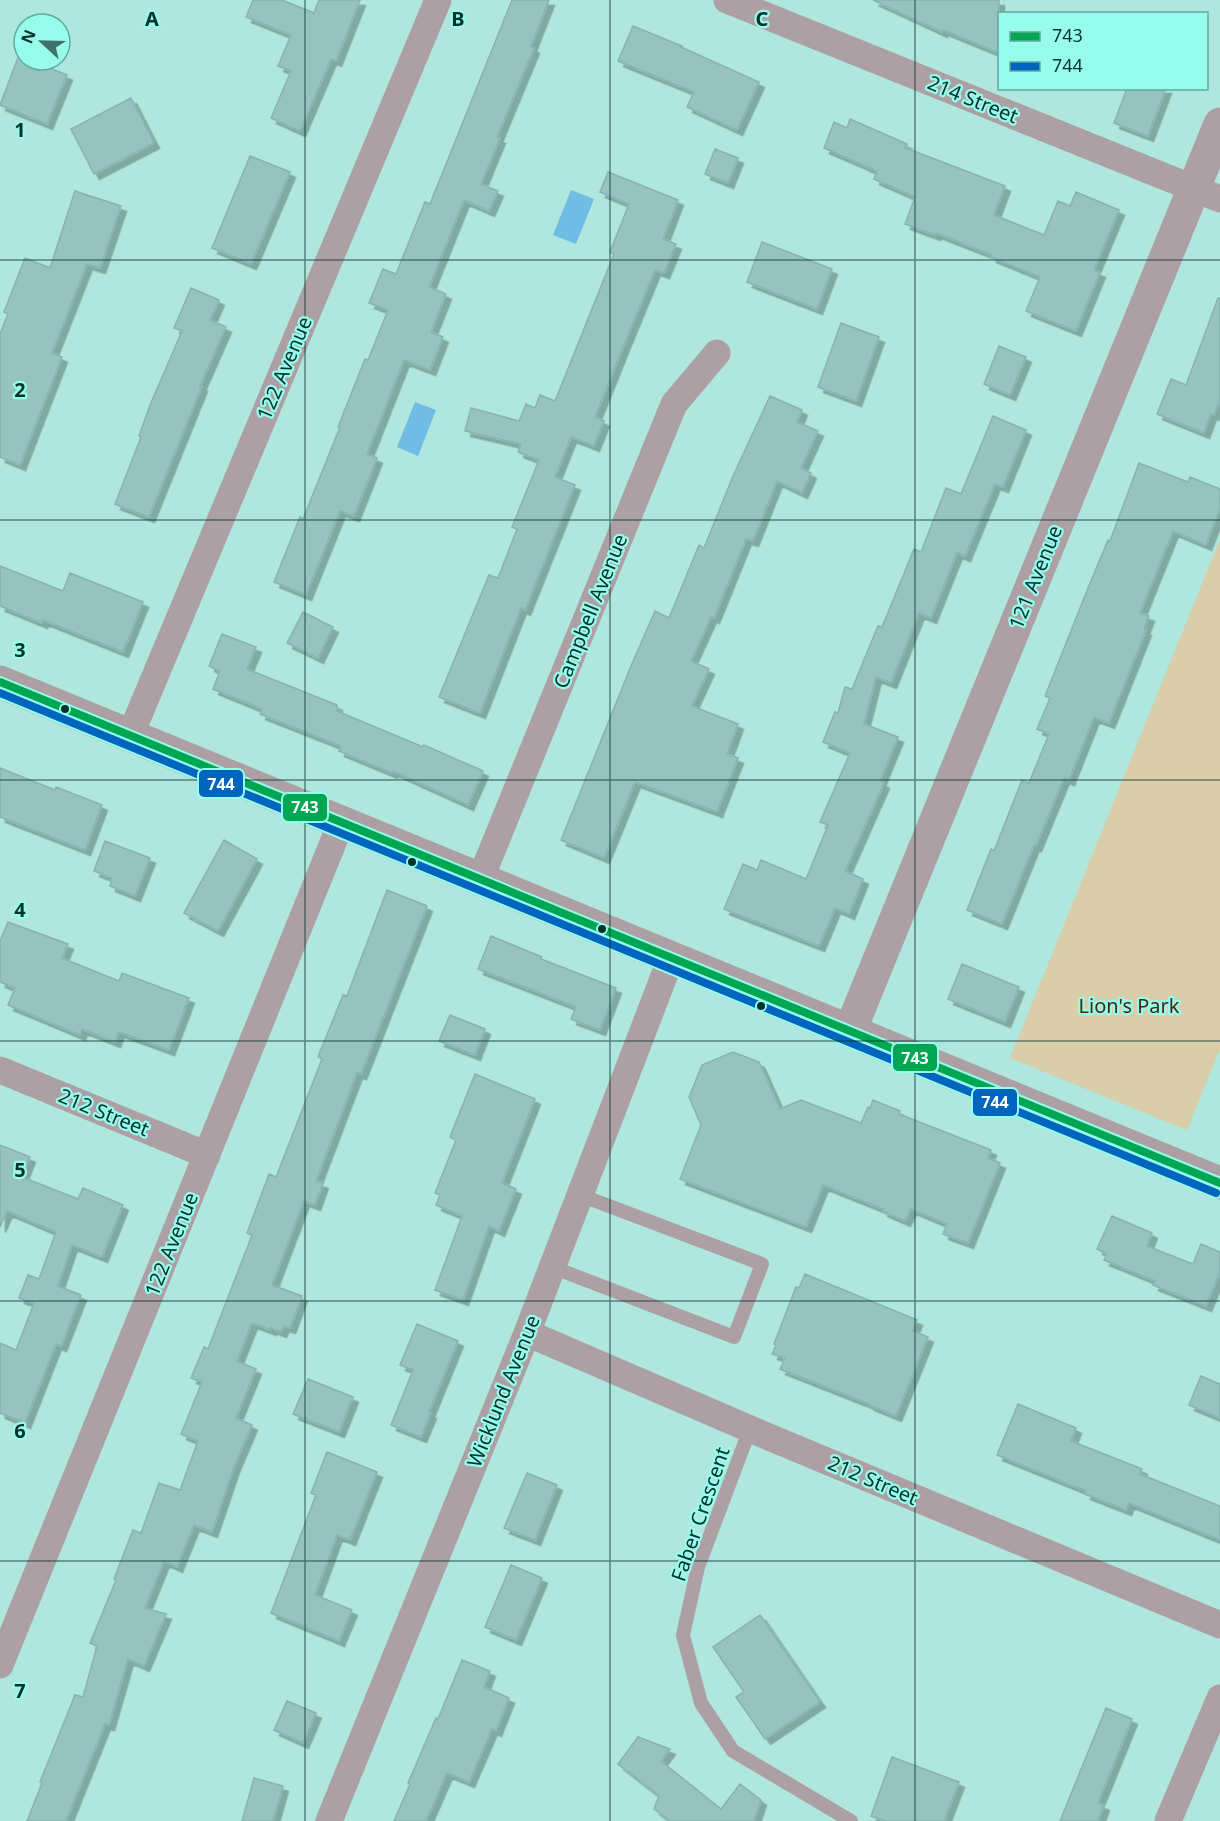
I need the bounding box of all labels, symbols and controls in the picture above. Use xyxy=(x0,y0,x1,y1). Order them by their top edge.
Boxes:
text: A xyxy=(145,5,159,32)
text: B xyxy=(451,5,465,32)
text: C xyxy=(756,5,769,32)
north arrow xyxy=(12,12,72,72)
legend xyxy=(998,12,1208,90)
text: 743 xyxy=(1052,23,1083,47)
text: N xyxy=(15,26,41,47)
text: 744 xyxy=(1052,53,1083,77)
street label: 214 Street xyxy=(924,69,1022,129)
text: 1 xyxy=(14,116,26,143)
street label: 122 Avenue xyxy=(250,312,318,424)
text: 2 xyxy=(14,376,26,403)
street label: 121 Avenue xyxy=(1002,521,1068,633)
street label: Campbell Avenue xyxy=(547,530,633,692)
text: 3 xyxy=(14,636,26,663)
unlabelled marker xyxy=(59,703,71,715)
line badge: 744 xyxy=(198,769,244,798)
text: 744 xyxy=(207,773,235,795)
line badge: 743 xyxy=(282,793,328,822)
text: 743 xyxy=(291,796,319,818)
unlabelled marker xyxy=(406,856,418,868)
text: 4 xyxy=(14,896,26,923)
unlabelled marker xyxy=(596,923,608,935)
park label: Lion's Park xyxy=(1079,992,1180,1019)
unlabelled marker xyxy=(755,1000,767,1012)
line badge: 743 xyxy=(892,1043,938,1072)
text: 743 xyxy=(901,1047,929,1069)
street label: 212 Street xyxy=(55,1082,153,1142)
line badge: 744 xyxy=(972,1088,1018,1117)
text: 744 xyxy=(981,1091,1009,1113)
text: 5 xyxy=(14,1156,26,1183)
street label: 122 Avenue xyxy=(138,1188,204,1300)
street label: Wicklund Avenue xyxy=(460,1311,546,1471)
text: 6 xyxy=(14,1417,26,1444)
street label: Faber Crescent xyxy=(664,1443,736,1585)
street label: 212 Street xyxy=(824,1449,922,1511)
text: 7 xyxy=(14,1677,26,1704)

